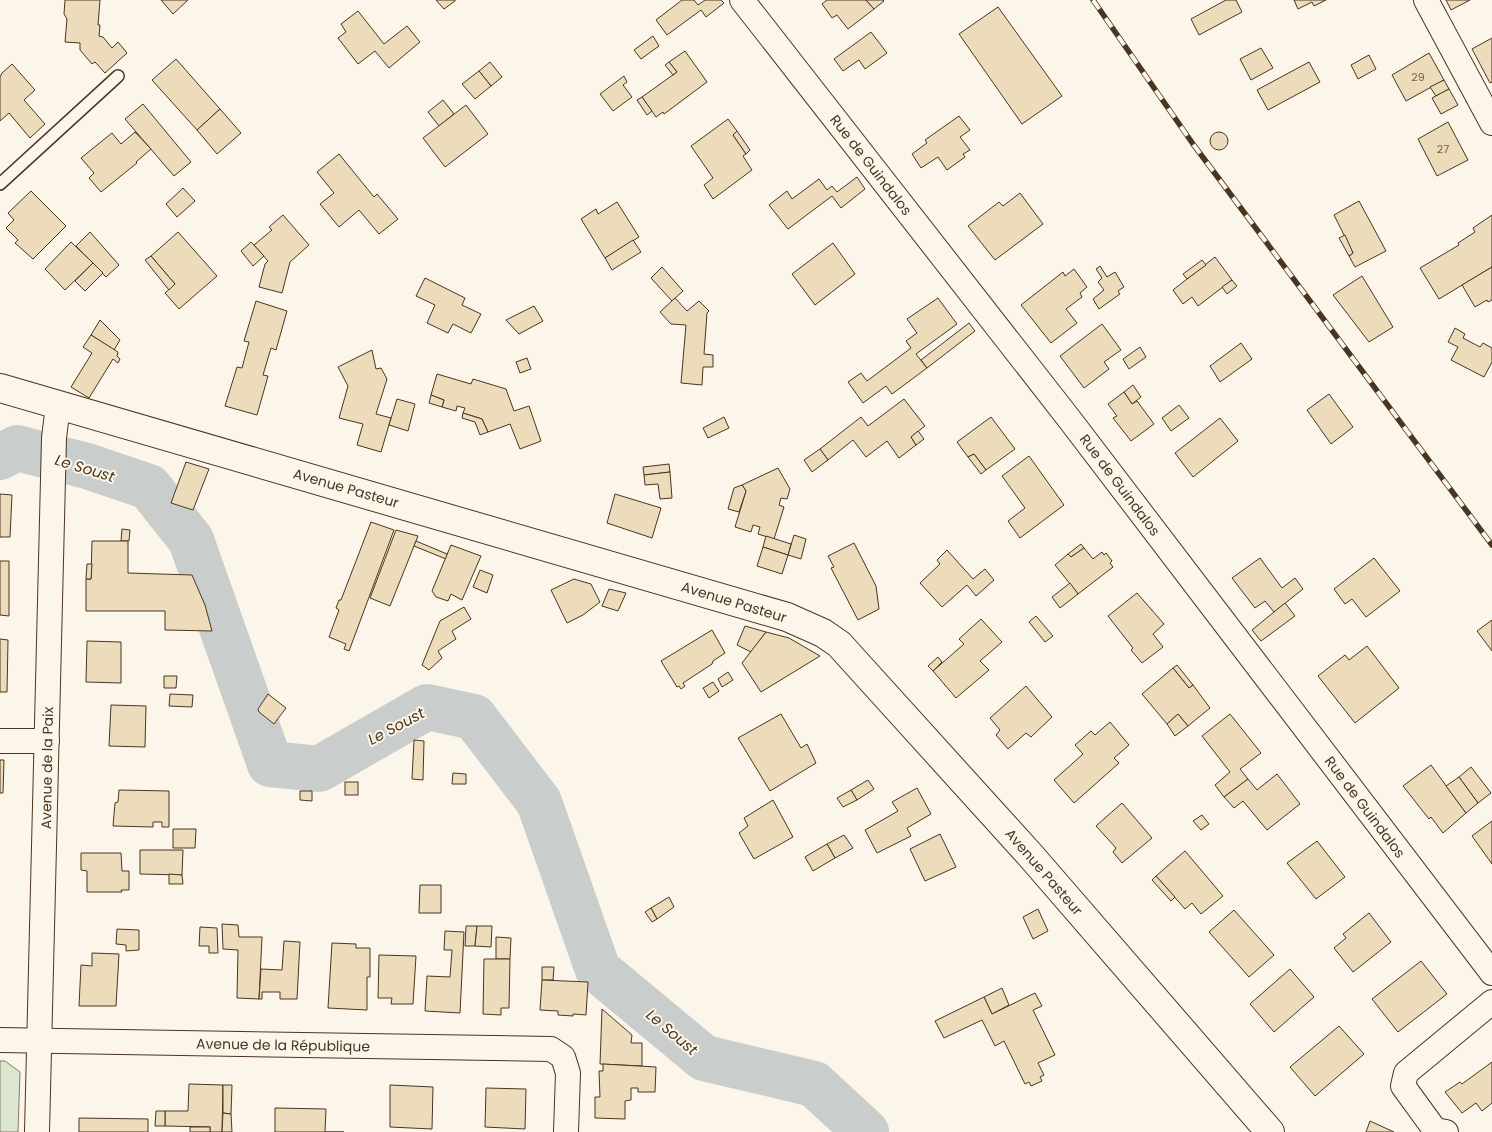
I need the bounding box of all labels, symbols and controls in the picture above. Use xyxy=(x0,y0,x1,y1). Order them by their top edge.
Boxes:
house number: 29 xyxy=(1411,69,1425,85)
street label: Rue de Guindalos xyxy=(825,111,917,219)
house number: 27 xyxy=(1437,141,1449,157)
street label: Rue de Guindalos xyxy=(1075,430,1165,540)
water label: Le Soust xyxy=(53,449,118,487)
street label: Avenue Pasteur xyxy=(291,463,401,513)
street label: Avenue Pasteur xyxy=(679,576,789,628)
water label: Le Soust xyxy=(364,702,429,750)
street label: Avenue de la Paix xyxy=(36,706,58,829)
street label: Rue de Guindalos xyxy=(1320,752,1410,862)
street label: Avenue Pasteur xyxy=(1001,824,1087,920)
water label: Le Soust xyxy=(642,1004,703,1060)
street label: Avenue de la République xyxy=(196,1033,370,1057)

